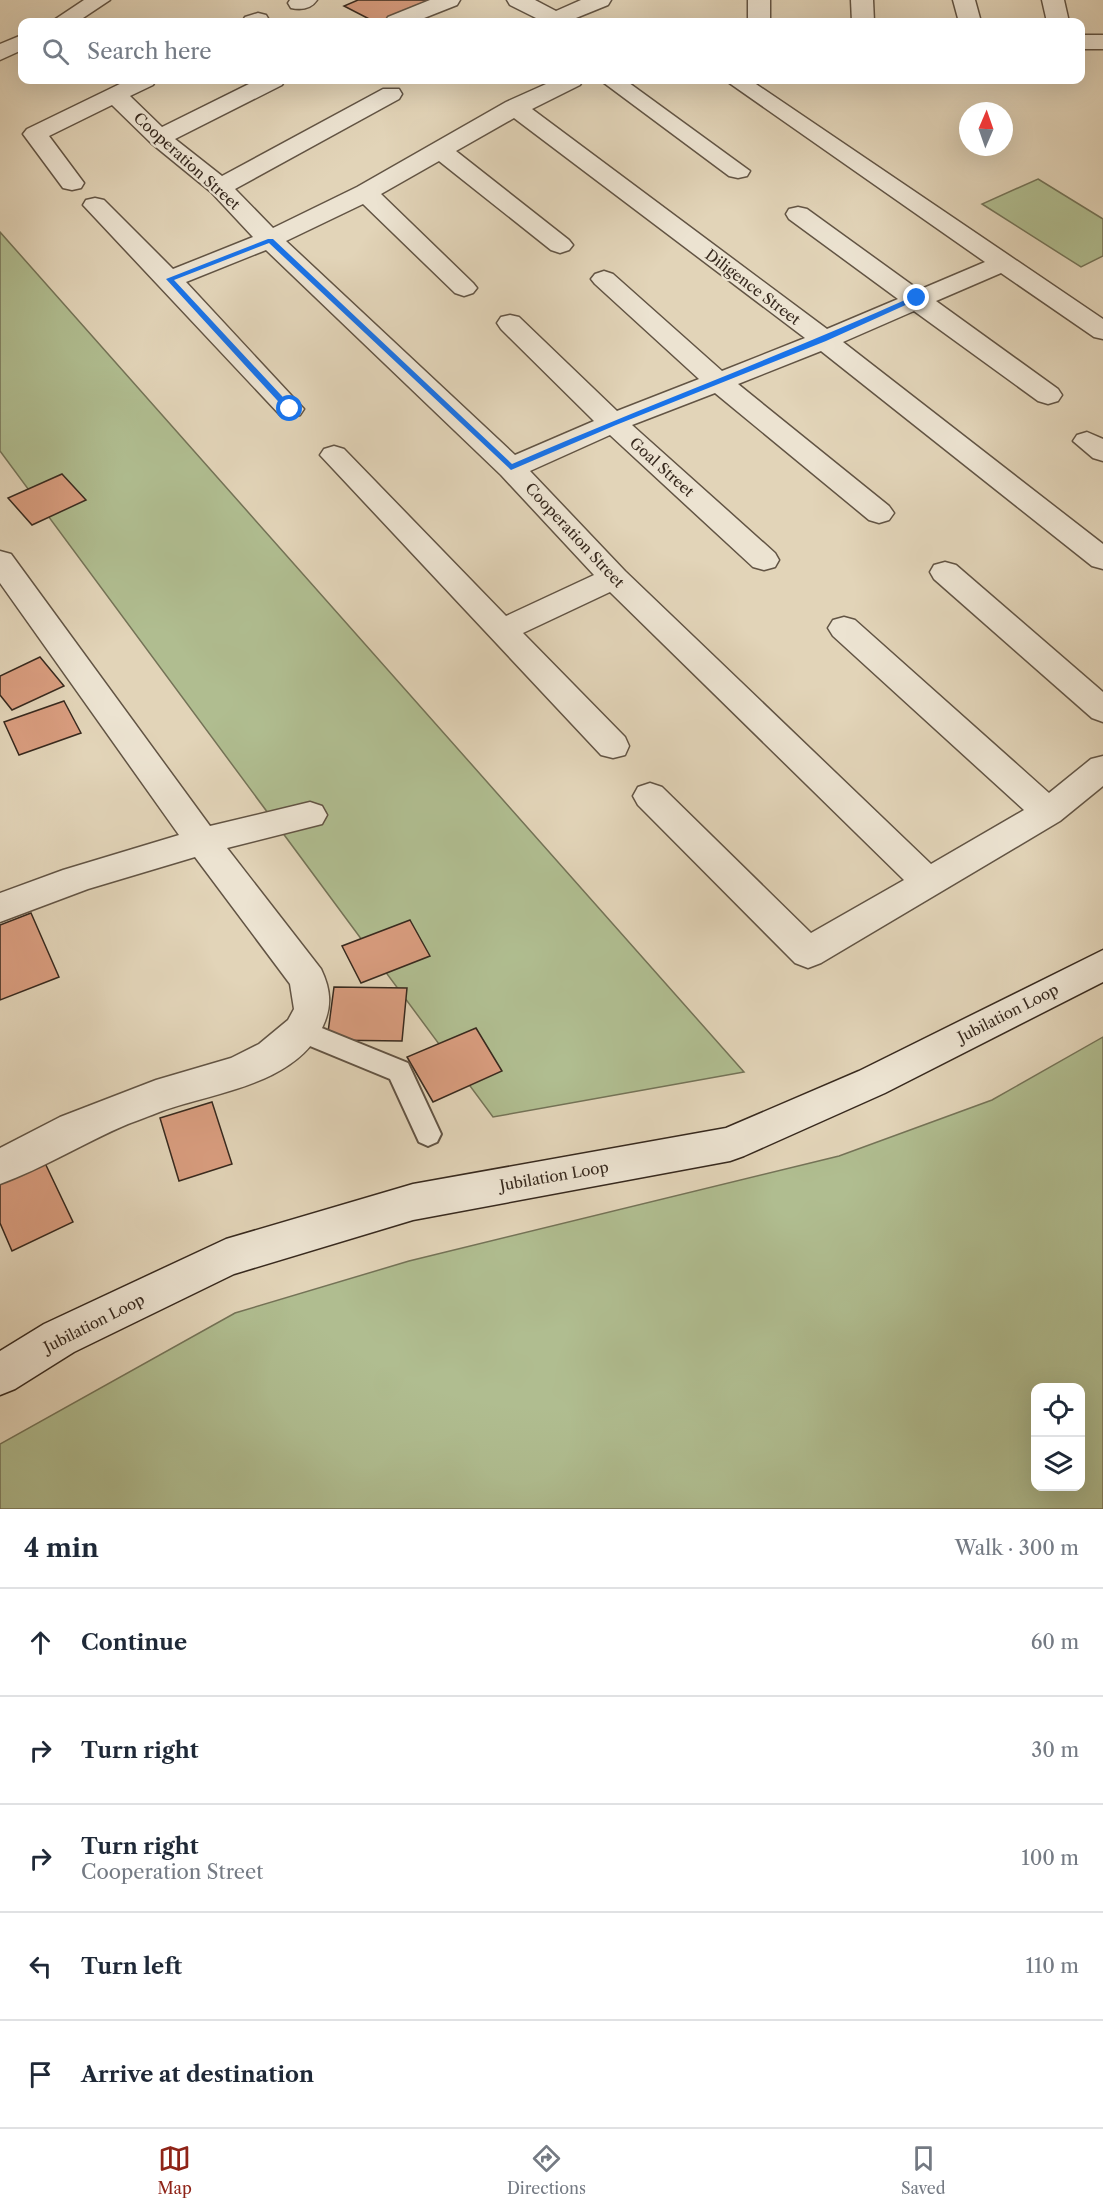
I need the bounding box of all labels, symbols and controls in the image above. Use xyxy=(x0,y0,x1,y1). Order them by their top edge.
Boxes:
search box xyxy=(18,18,1085,84)
icon: search xyxy=(39,35,72,68)
text: Search here xyxy=(87,38,212,65)
north arrow xyxy=(959,102,1013,156)
street label: Cooperation Street xyxy=(130,108,245,214)
street label: Diligence Street xyxy=(702,245,805,329)
route end xyxy=(903,284,929,310)
route start xyxy=(276,395,302,421)
street label: Goal Street xyxy=(626,433,699,501)
street label: Cooperation Street xyxy=(521,479,629,592)
street label: Jubilation Loop xyxy=(953,979,1061,1047)
street label: Jubilation Loop xyxy=(496,1157,610,1195)
street label: Jubilation Loop xyxy=(39,1289,147,1357)
map controls xyxy=(1031,1383,1085,1491)
button: locate xyxy=(1031,1383,1085,1437)
button: layers xyxy=(1031,1437,1085,1491)
text: 4 min xyxy=(24,1532,99,1564)
text: Walk · 300 m xyxy=(955,1536,1079,1560)
icon: ahead xyxy=(24,1626,57,1659)
text: Continue xyxy=(81,1629,187,1656)
text: 60 m xyxy=(1031,1630,1079,1654)
icon: right xyxy=(24,1734,57,1767)
text: Turn right xyxy=(81,1737,199,1764)
text: 30 m xyxy=(1031,1738,1079,1762)
text: Turn right xyxy=(81,1833,199,1860)
icon: right xyxy=(24,1842,57,1875)
text: 100 m xyxy=(1021,1846,1079,1870)
text: Cooperation Street xyxy=(81,1860,263,1884)
icon: left xyxy=(24,1950,57,1983)
text: Turn left xyxy=(81,1953,182,1980)
text: 110 m xyxy=(1026,1954,1079,1978)
icon: arrive xyxy=(24,2058,57,2091)
text: Arrive at destination xyxy=(81,2061,314,2088)
tab: Map xyxy=(158,2142,192,2198)
tab: Directions xyxy=(507,2142,586,2198)
tab: Saved xyxy=(901,2142,945,2198)

